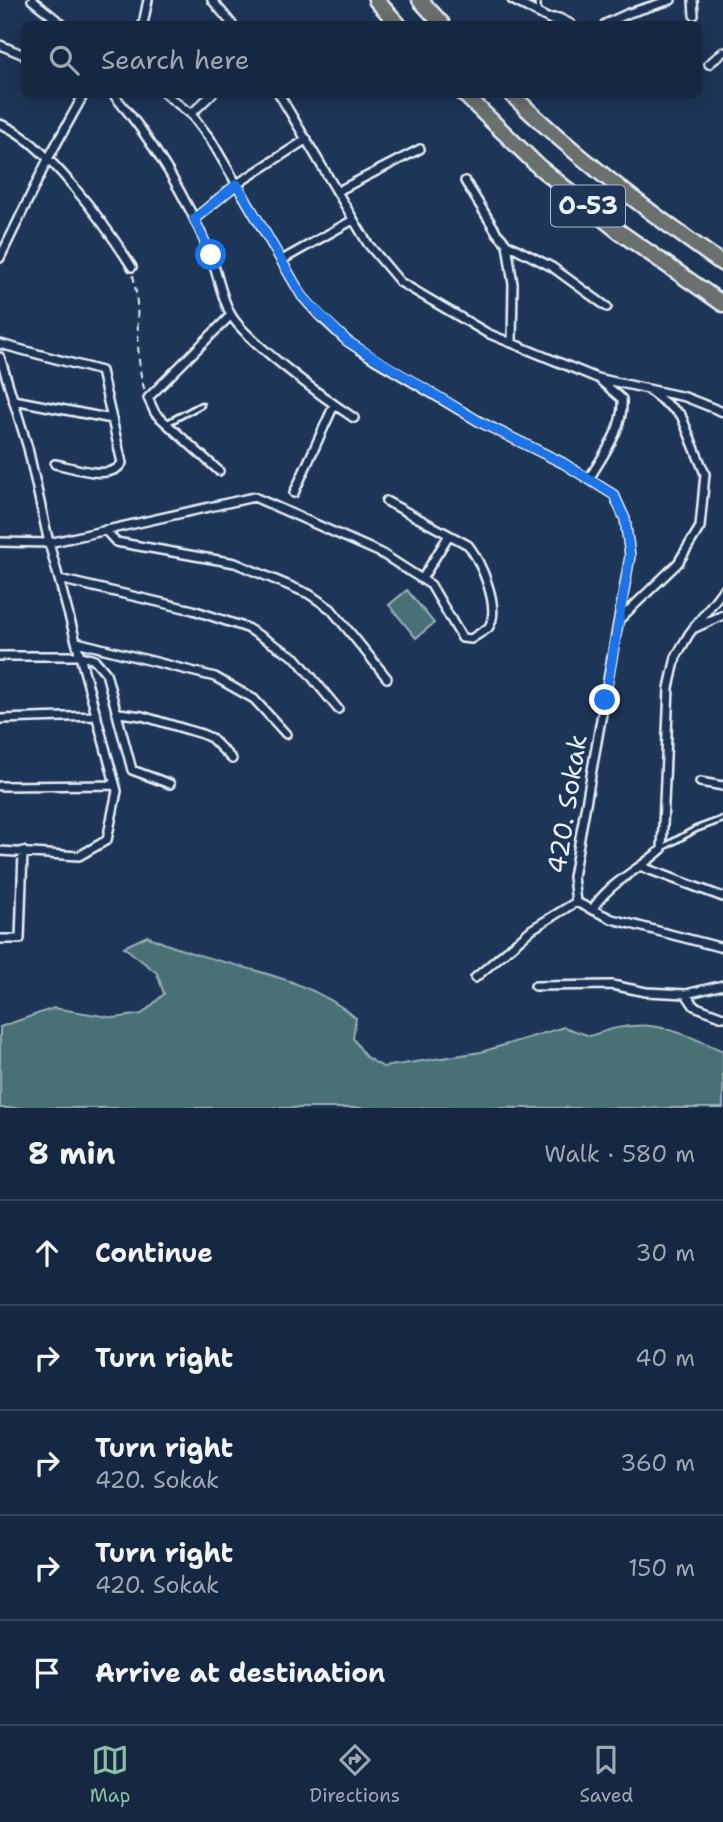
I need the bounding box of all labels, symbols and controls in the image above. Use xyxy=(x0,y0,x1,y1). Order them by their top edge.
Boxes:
search box xyxy=(21,21,702,98)
icon: search xyxy=(45,41,83,79)
text: Search here xyxy=(101,42,250,77)
road number: O-53 xyxy=(551,186,625,226)
route start xyxy=(195,239,226,270)
route end xyxy=(589,684,620,715)
street label: 420. Sokak xyxy=(538,732,595,876)
text: 8 min xyxy=(28,1133,115,1174)
text: Walk · 580 m xyxy=(544,1139,695,1169)
icon: ahead xyxy=(28,1234,66,1272)
text: Continue xyxy=(95,1235,213,1270)
text: 30 m xyxy=(636,1238,695,1268)
icon: right xyxy=(28,1339,66,1377)
text: Turn right xyxy=(95,1340,233,1375)
text: 40 m xyxy=(635,1343,695,1373)
text: Turn right xyxy=(95,1430,233,1465)
icon: right xyxy=(28,1444,66,1482)
text: 360 m xyxy=(620,1448,695,1478)
text: 420. Sokak xyxy=(95,1465,219,1495)
text: Turn right xyxy=(95,1535,233,1570)
icon: right xyxy=(28,1549,66,1587)
text: 150 m xyxy=(628,1553,695,1583)
text: 420. Sokak xyxy=(95,1570,219,1600)
icon: arrive xyxy=(28,1654,66,1692)
text: Arrive at destination xyxy=(95,1655,385,1690)
tab: Map xyxy=(90,1741,130,1808)
tab: Directions xyxy=(310,1741,400,1808)
tab: Saved xyxy=(579,1741,633,1808)

